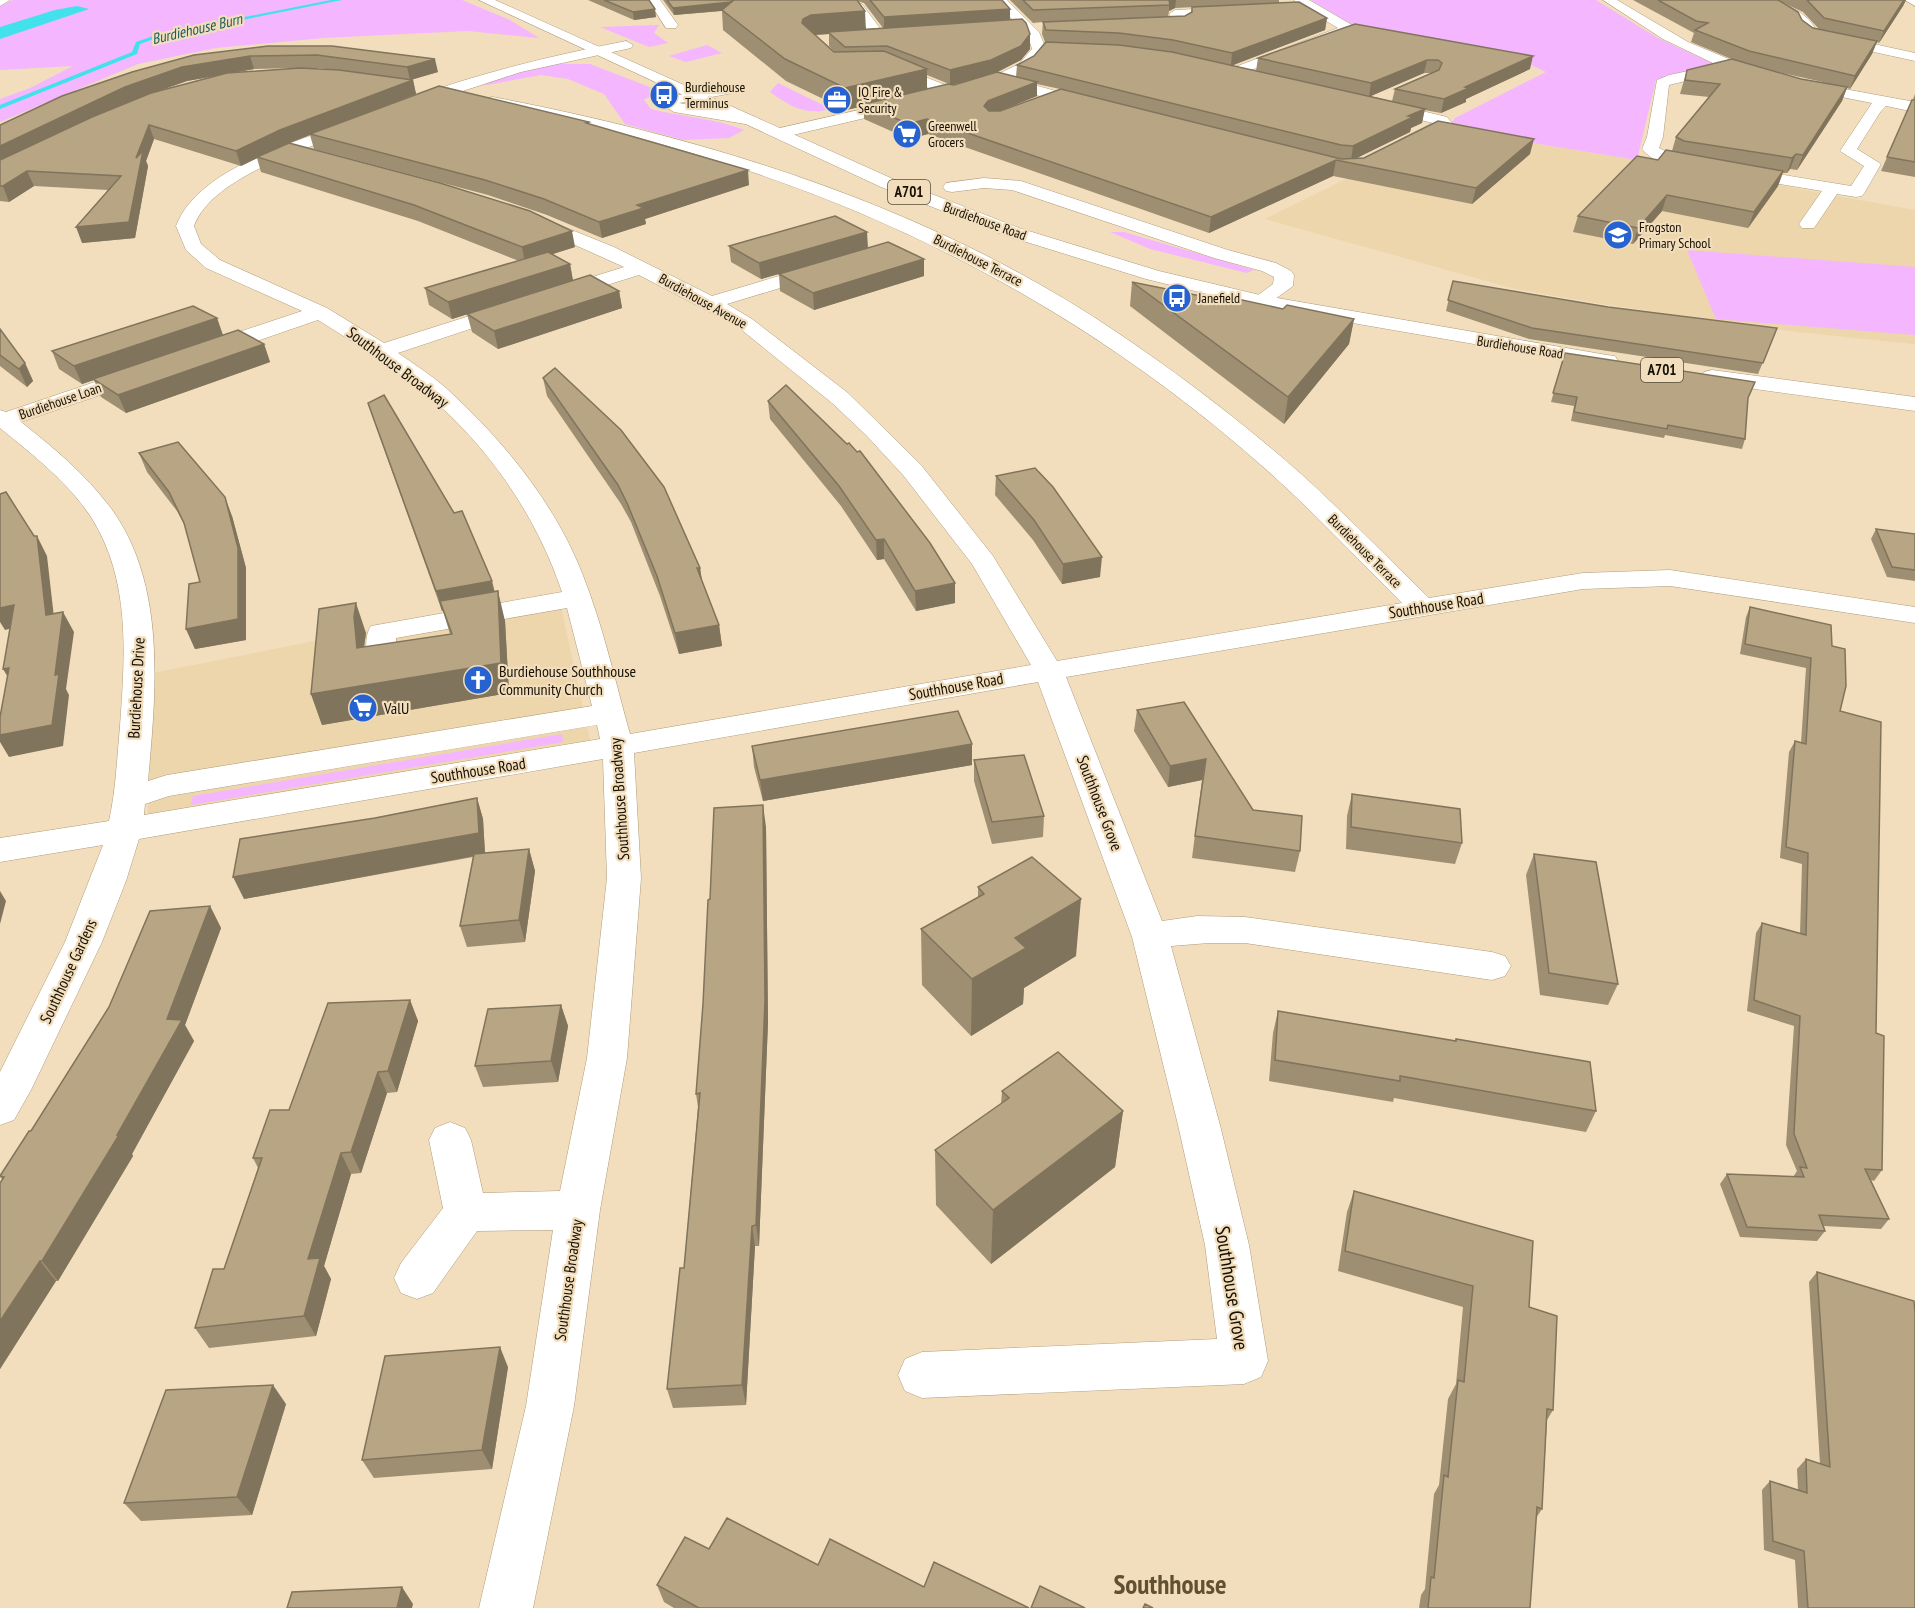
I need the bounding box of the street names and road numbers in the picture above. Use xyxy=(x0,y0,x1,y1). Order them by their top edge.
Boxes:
road number: A701 xyxy=(888,180,930,204)
street label: Burdiehouse Road xyxy=(941,198,1029,244)
street label: Burdiehouse Terrace xyxy=(931,230,1026,290)
street label: Burdiehouse Avenue xyxy=(656,269,750,333)
street label: Southhouse Broadway xyxy=(343,322,453,412)
street label: Burdiehouse Road xyxy=(1476,331,1564,363)
road number: A701 xyxy=(1641,358,1683,382)
street label: Burdiehouse Loan xyxy=(16,378,104,424)
street label: Burdiehouse Terrace xyxy=(1324,510,1406,592)
street label: Southhouse Road xyxy=(1387,588,1485,622)
street label: Burdiehouse Drive xyxy=(123,637,149,739)
street label: Southhouse Road xyxy=(907,668,1005,704)
street label: Southhouse Broadway xyxy=(605,737,633,861)
street label: Southhouse Road xyxy=(429,753,527,787)
street label: Southhouse Grove xyxy=(1073,753,1127,853)
street label: Southhouse Gardens xyxy=(35,916,101,1026)
street label: Southhouse Broadway xyxy=(550,1218,586,1342)
street label: Southhouse Grove xyxy=(1209,1224,1255,1352)

